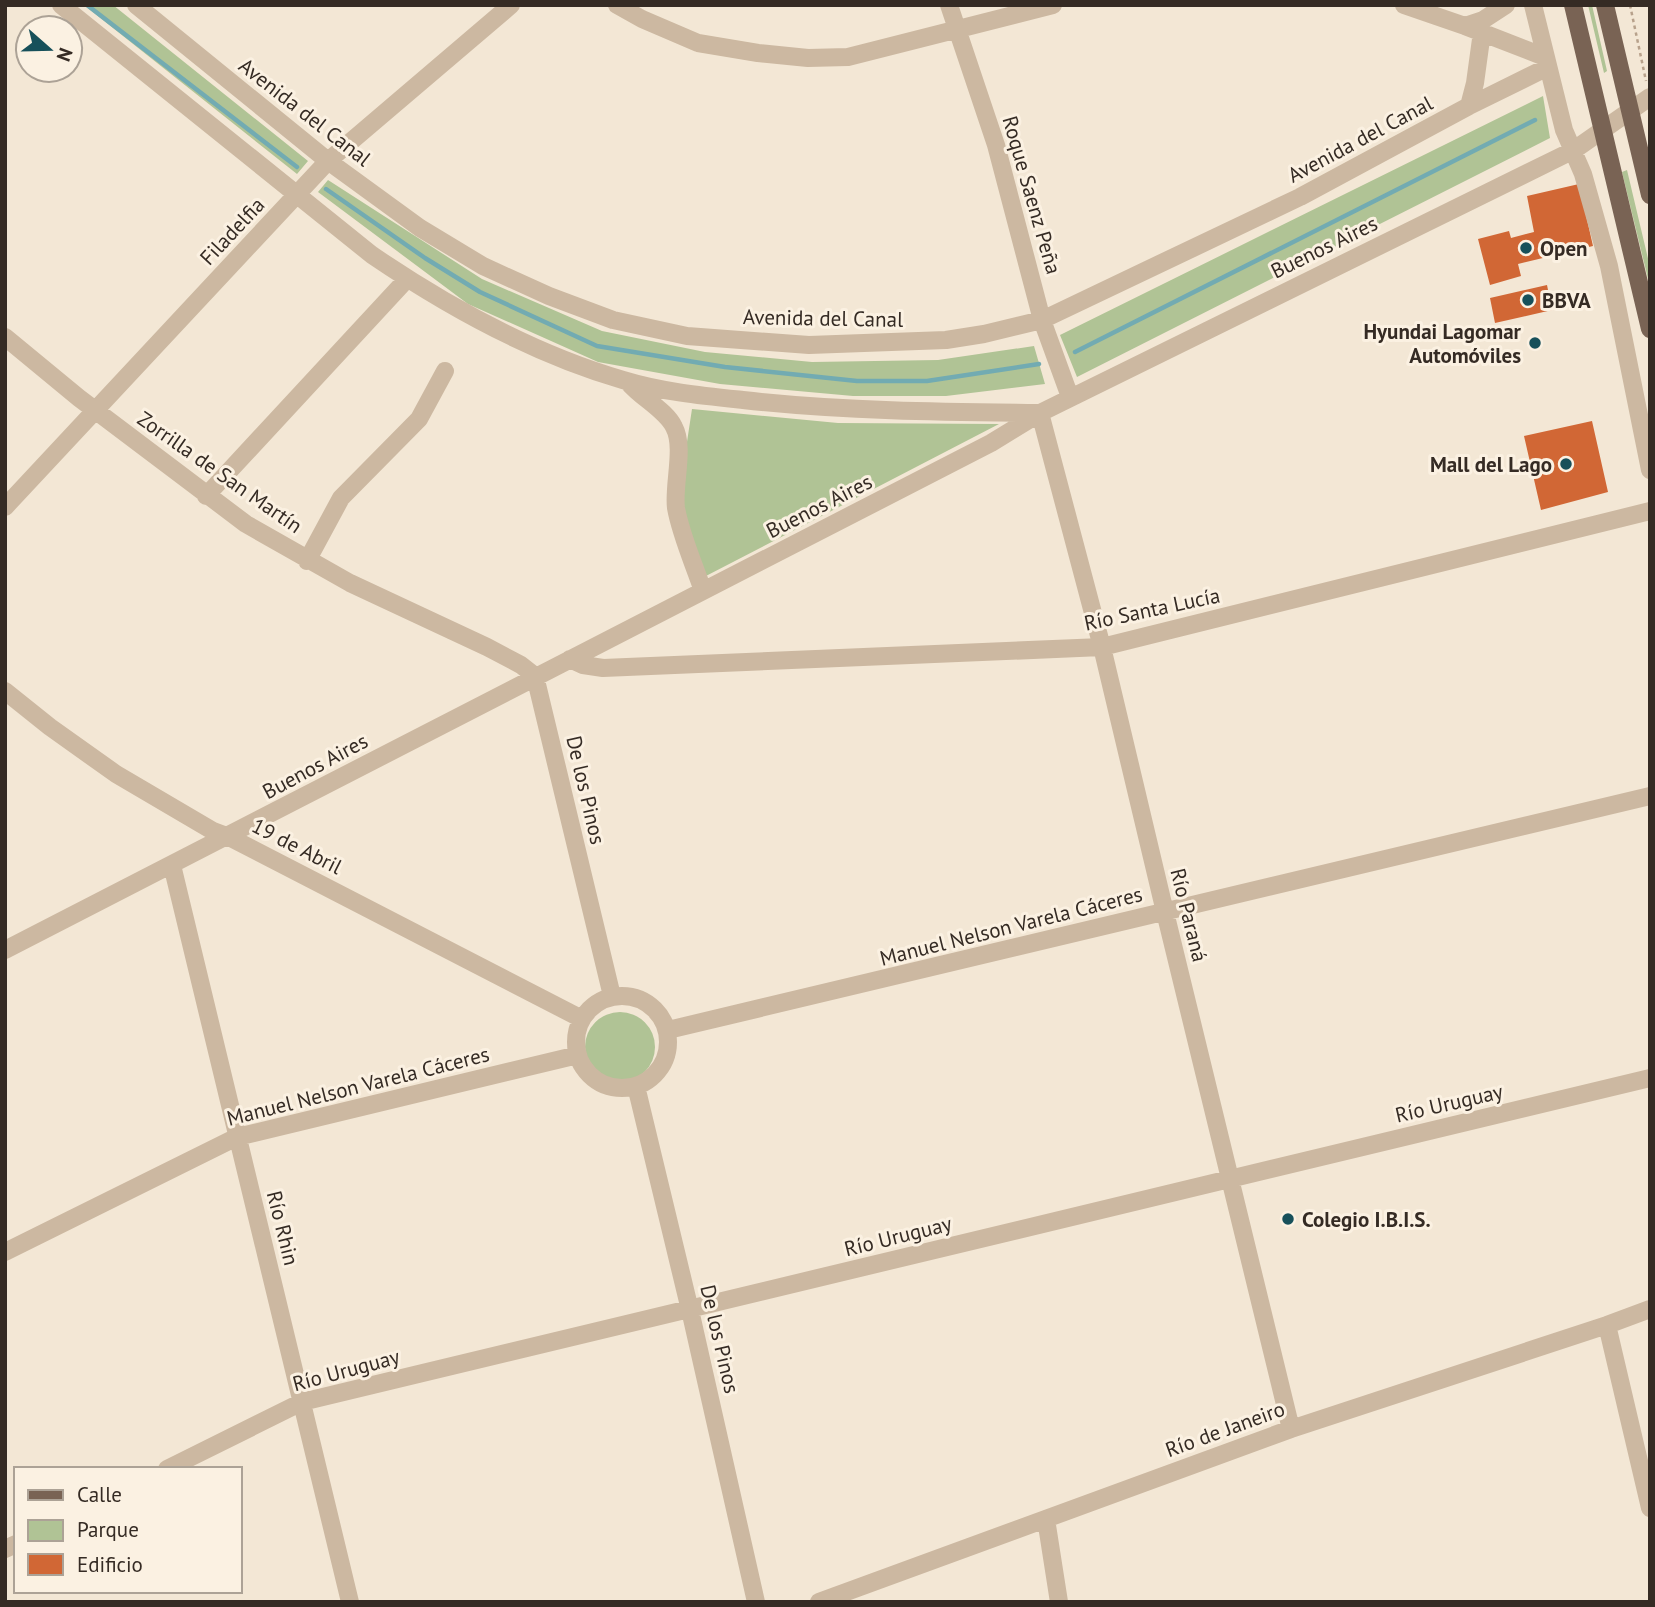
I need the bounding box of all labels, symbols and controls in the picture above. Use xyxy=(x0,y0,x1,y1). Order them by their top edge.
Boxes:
north arrow xyxy=(14,14,84,84)
text: N xyxy=(52,45,78,65)
street label: Avenida del Canal xyxy=(234,52,376,172)
street label: Avenida del Canal xyxy=(1283,89,1437,189)
street label: Roque Saenz Peña xyxy=(997,113,1067,277)
street label: Filadelfia xyxy=(194,191,270,271)
street label: Buenos Aires xyxy=(1266,210,1382,284)
place label: Open xyxy=(1540,235,1588,262)
marker: Open xyxy=(1518,240,1534,256)
place label: BBVA xyxy=(1542,287,1591,314)
marker: BBVA xyxy=(1520,292,1536,308)
street label: Avenida del Canal xyxy=(743,303,903,333)
place label: Hyundai Lagomar Automóviles xyxy=(1363,318,1522,369)
marker: Hyundai Lagomar Automóviles xyxy=(1527,335,1543,351)
street label: Zorrilla de San Martín xyxy=(132,405,308,539)
place label: Mall del Lago xyxy=(1430,451,1552,478)
marker: Mall del Lago xyxy=(1558,456,1574,472)
street label: Buenos Aires xyxy=(761,468,877,544)
street label: Río Santa Lucía xyxy=(1082,581,1222,637)
street label: Buenos Aires xyxy=(258,727,372,805)
street label: De los Pinos xyxy=(560,733,612,847)
street label: 19 de Abril xyxy=(247,812,347,880)
street label: Río Paraná xyxy=(1164,865,1214,965)
street label: Manuel Nelson Varela Cáceres xyxy=(877,880,1145,972)
street label: Manuel Nelson Varela Cáceres xyxy=(224,1040,492,1132)
street label: Río Uruguay xyxy=(1393,1077,1506,1128)
street label: Río Rhin xyxy=(261,1188,305,1268)
place label: Colegio I.B.I.S. xyxy=(1302,1206,1431,1233)
street label: Río Uruguay xyxy=(841,1210,955,1262)
marker: Colegio I.B.I.S. xyxy=(1280,1211,1296,1227)
street label: De los Pinos xyxy=(694,1282,746,1396)
street label: Río Uruguay xyxy=(290,1343,403,1397)
street label: Río de Janeiro xyxy=(1162,1395,1288,1463)
legend xyxy=(14,1467,242,1593)
text: Calle xyxy=(77,1481,122,1508)
text: Parque xyxy=(77,1516,139,1543)
text: Edificio xyxy=(77,1551,143,1578)

